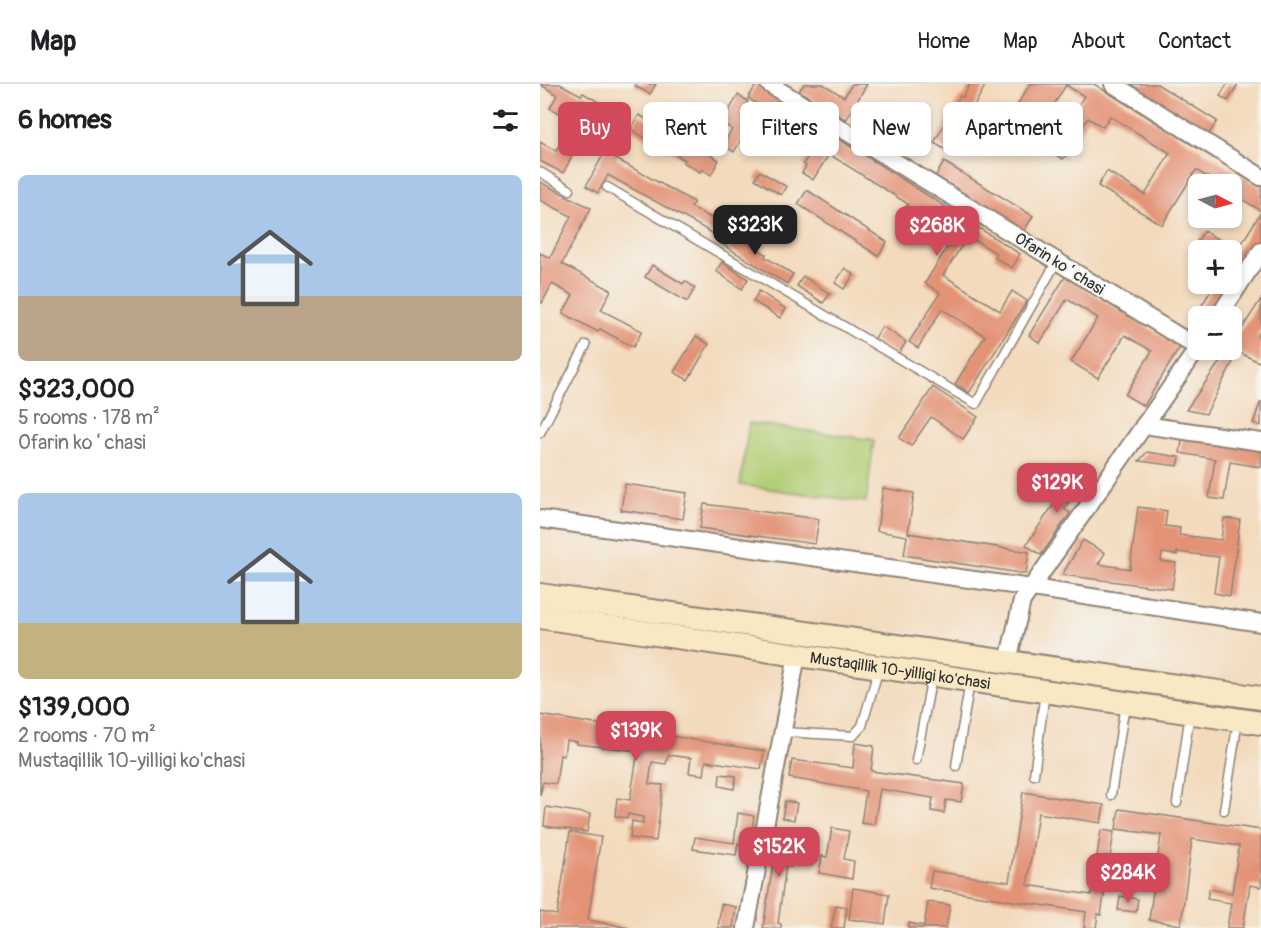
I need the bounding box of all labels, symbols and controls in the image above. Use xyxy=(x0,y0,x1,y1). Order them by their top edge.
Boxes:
text: Map xyxy=(30,24,76,59)
text: Home xyxy=(917,28,970,55)
text: Map xyxy=(1003,28,1038,55)
text: About xyxy=(1071,28,1125,55)
text: Contact xyxy=(1158,28,1231,55)
chip: Buy xyxy=(558,102,631,156)
chip: Rent xyxy=(643,102,728,156)
chip: Filters xyxy=(740,102,839,156)
chip: New xyxy=(851,102,931,156)
chip: Apartment xyxy=(943,102,1083,156)
text: 6 homes xyxy=(18,104,112,136)
icon: filters xyxy=(489,104,522,137)
north arrow xyxy=(1188,174,1242,228)
map controls xyxy=(1188,174,1242,360)
pin: $323K xyxy=(713,205,797,256)
pin: $268K xyxy=(895,206,979,257)
text: $323K xyxy=(727,212,783,237)
text: $268K xyxy=(909,213,965,238)
icon: home xyxy=(216,214,324,322)
street label: Ofarin koʻchasi xyxy=(1011,228,1108,300)
button: + xyxy=(1188,240,1242,294)
button: − xyxy=(1188,306,1242,360)
text: $323,000 xyxy=(18,373,135,405)
text: 5 rooms · 178 m² xyxy=(18,405,160,430)
text: Ofarin koʻchasi xyxy=(18,430,146,455)
pin: $129K xyxy=(1015,463,1099,514)
text: $129K xyxy=(1031,470,1083,495)
icon: home xyxy=(216,532,324,640)
street label: Mustaqillik 10-yilligi ko'chasi xyxy=(809,648,992,694)
text: $139,000 xyxy=(18,691,130,723)
pin: $139K xyxy=(594,711,678,762)
text: $139K xyxy=(610,718,662,743)
text: 2 rooms · 70 m² xyxy=(18,723,156,748)
text: Mustaqillik 10-yilligi ko'chasi xyxy=(18,748,245,773)
pin: $152K xyxy=(737,827,821,878)
text: $152K xyxy=(753,834,805,859)
pin: $284K xyxy=(1086,853,1170,904)
text: $284K xyxy=(1100,860,1156,885)

